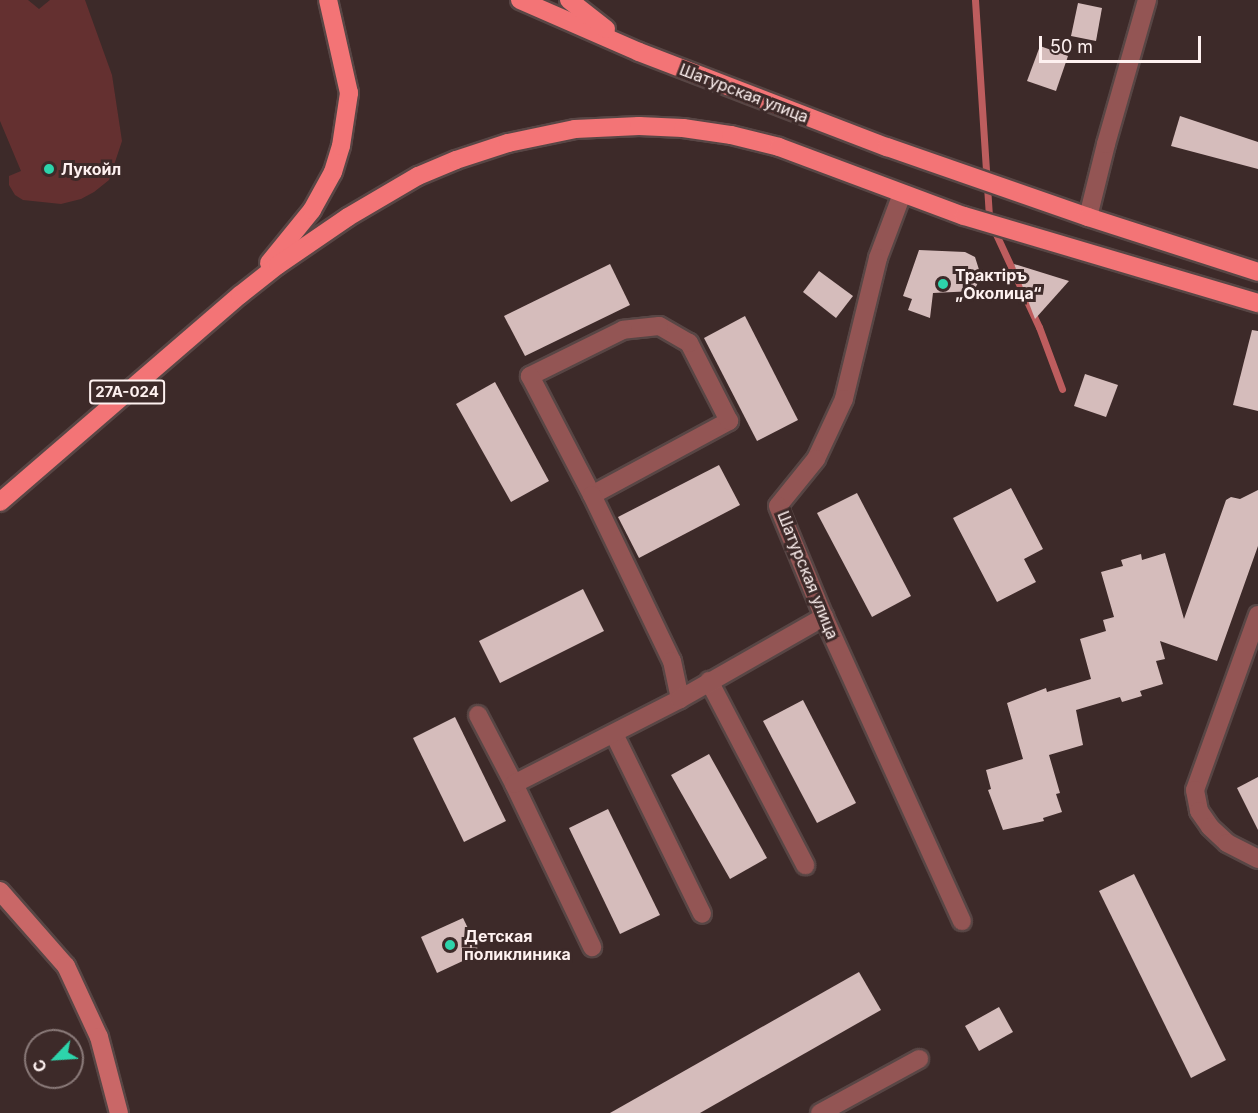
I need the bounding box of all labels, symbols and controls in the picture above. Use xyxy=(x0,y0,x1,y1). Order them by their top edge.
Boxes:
scale bar xyxy=(1042,24,1204,62)
text: 50 m xyxy=(1050,36,1093,57)
street label: Шатурская улица xyxy=(677,60,811,126)
place label: Лукойл xyxy=(61,159,121,179)
marker: Лукойл xyxy=(42,162,56,176)
place label: Трактiръ „Околица“ xyxy=(955,265,1042,303)
marker: Трактiръ „Околица“ xyxy=(936,277,950,291)
road number: 27А-024 xyxy=(88,380,166,404)
street label: Шатурская улица xyxy=(774,508,842,642)
place label: Детская поликлиника xyxy=(464,926,571,964)
marker: Детская поликлиника xyxy=(441,936,459,954)
north arrow xyxy=(24,1029,84,1089)
text: С xyxy=(28,1056,51,1075)

